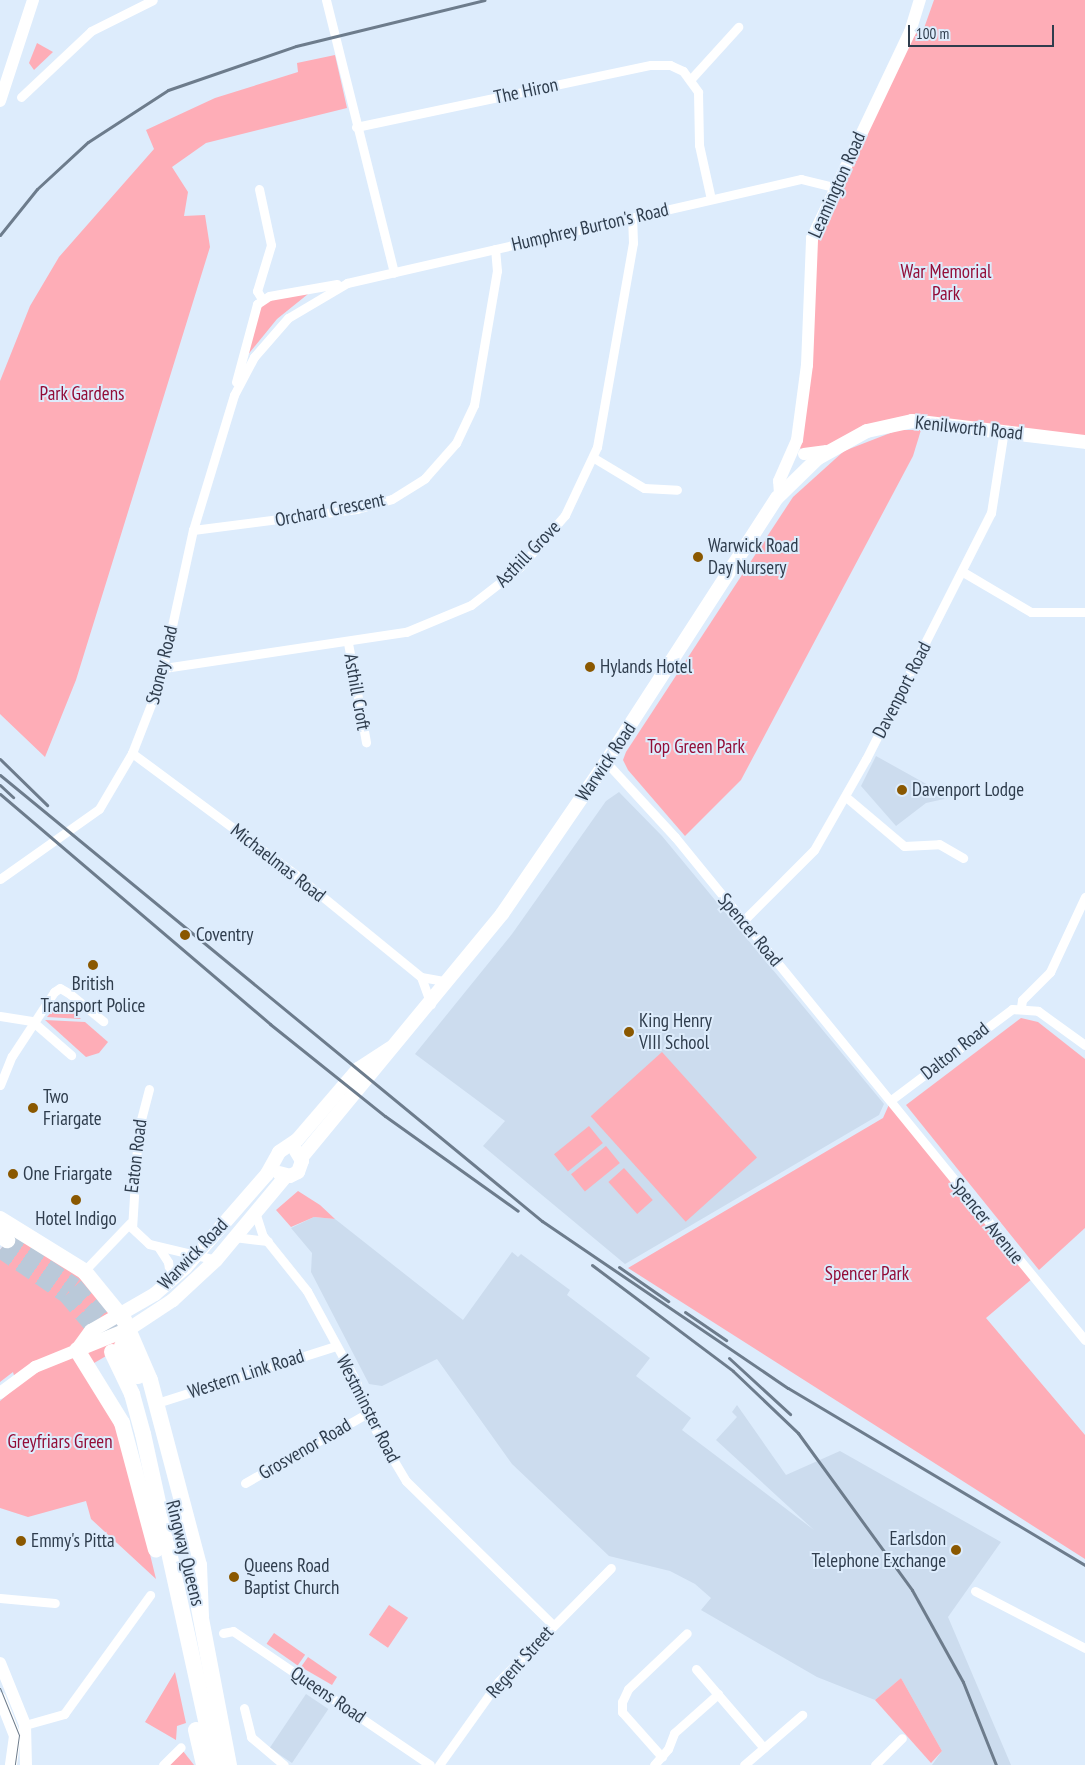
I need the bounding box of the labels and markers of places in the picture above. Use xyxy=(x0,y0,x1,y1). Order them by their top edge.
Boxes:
place label: Warwick Road Day Nursery xyxy=(708,535,799,579)
marker: Warwick Road Day Nursery xyxy=(692,551,704,563)
place label: Hylands Hotel xyxy=(600,656,692,678)
marker: Hylands Hotel xyxy=(584,661,596,673)
place label: Davenport Lodge xyxy=(912,779,1024,801)
marker: Davenport Lodge xyxy=(896,784,908,796)
place label: Coventry xyxy=(196,924,253,946)
marker: Coventry xyxy=(178,928,192,942)
marker: British Transport Police xyxy=(87,959,99,971)
place label: British Transport Police xyxy=(41,973,145,1017)
place label: King Henry VIII School xyxy=(639,1010,712,1054)
marker: King Henry VIII School xyxy=(623,1026,635,1038)
place label: Two Friargate xyxy=(43,1086,102,1130)
marker: Two Friargate xyxy=(27,1102,39,1114)
place label: One Friargate xyxy=(23,1163,112,1185)
marker: One Friargate xyxy=(7,1168,19,1180)
marker: Hotel Indigo xyxy=(70,1194,82,1206)
place label: Hotel Indigo xyxy=(35,1208,117,1230)
place label: Earlsdon Telephone Exchange xyxy=(812,1528,946,1572)
place label: Emmy's Pitta xyxy=(31,1530,115,1552)
marker: Emmy's Pitta xyxy=(15,1535,27,1547)
marker: Earlsdon Telephone Exchange xyxy=(950,1544,962,1556)
place label: Queens Road Baptist Church xyxy=(244,1555,339,1599)
marker: Queens Road Baptist Church xyxy=(228,1571,240,1583)

